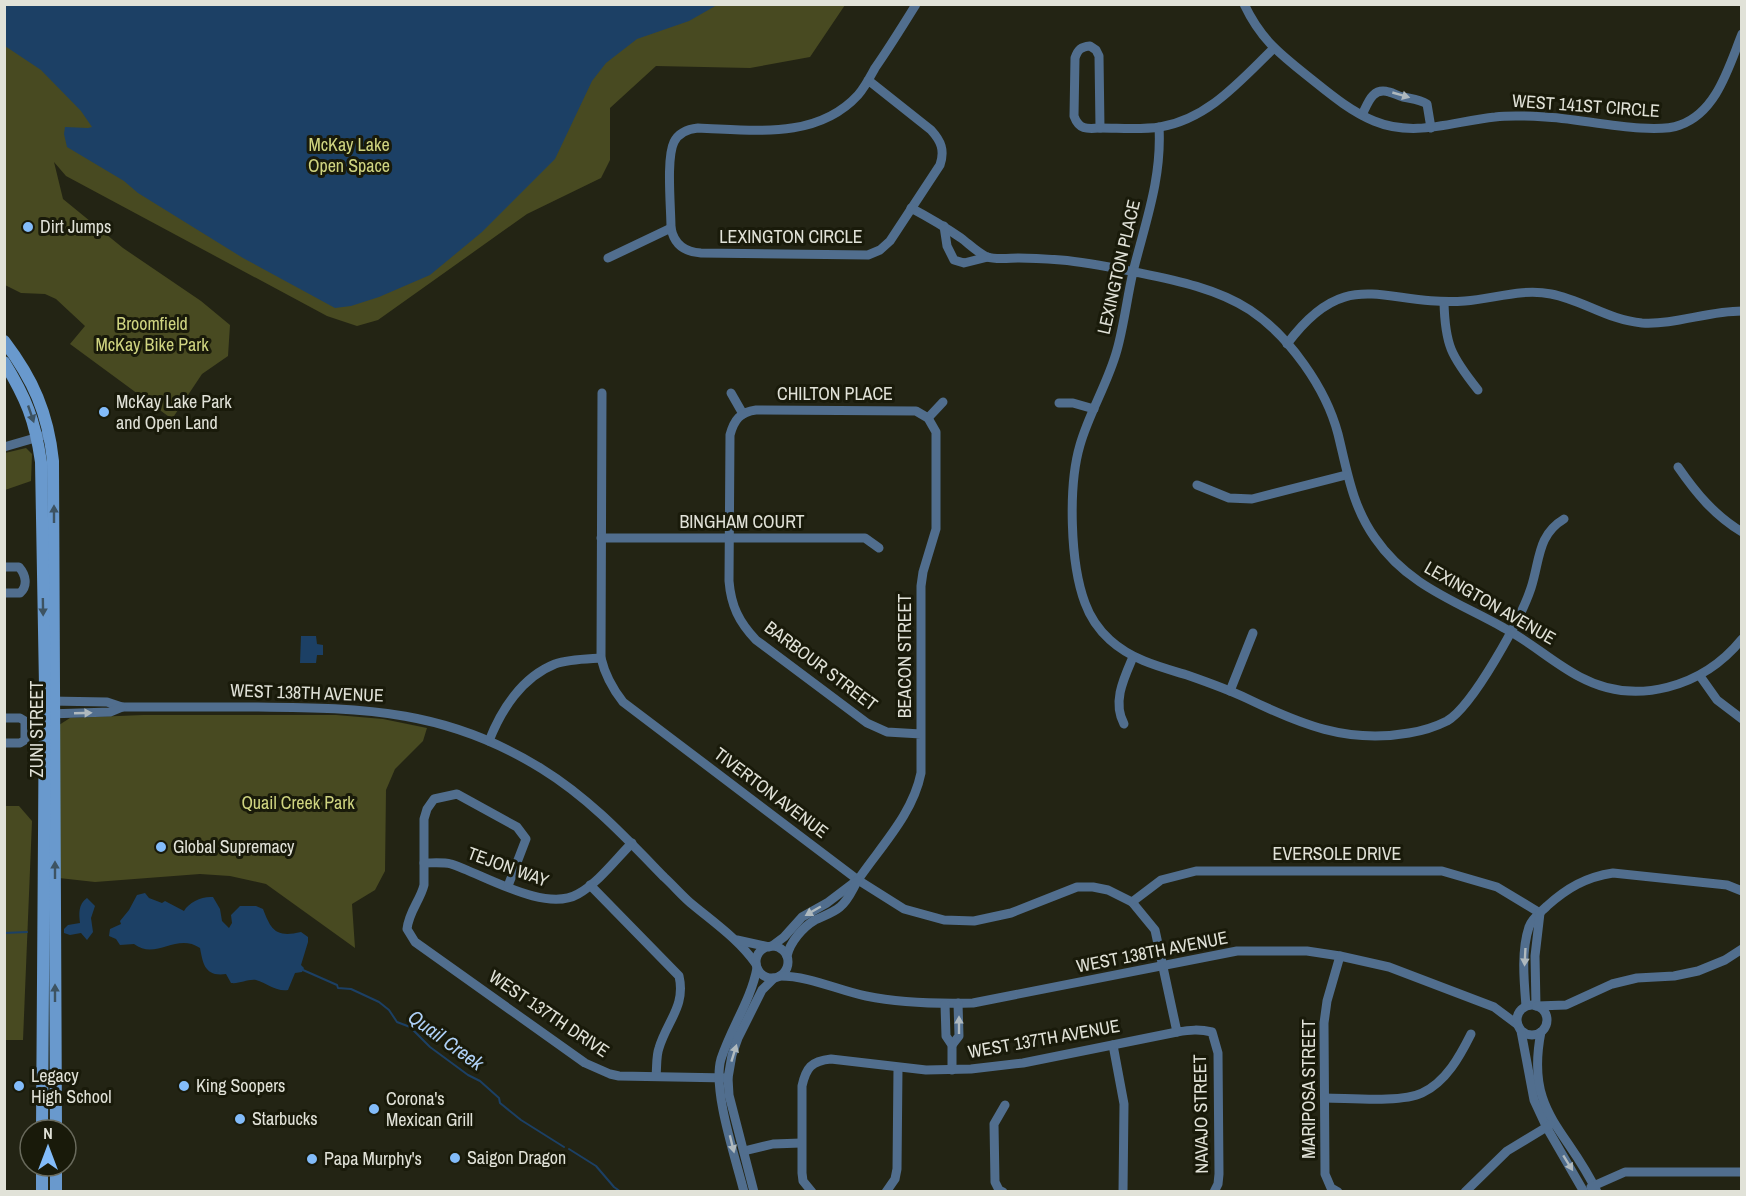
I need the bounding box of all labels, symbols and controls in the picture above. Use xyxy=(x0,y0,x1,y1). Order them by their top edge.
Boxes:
street label: WEST 141ST CIRCLE xyxy=(1511,88,1661,123)
one-way arrow xyxy=(1392,91,1410,100)
park label: McKay Lake Open Space xyxy=(308,132,390,178)
street label: LEXINGTON PLACE xyxy=(1091,197,1146,337)
place label: Dirt Jumps xyxy=(40,214,111,239)
marker: Dirt Jumps xyxy=(21,220,35,234)
street label: LEXINGTON CIRCLE xyxy=(719,224,863,249)
park label: Broomfield McKay Bike Park xyxy=(95,311,209,357)
street label: CHILTON PLACE xyxy=(777,381,893,406)
place label: McKay Lake Park and Open Land xyxy=(116,389,232,435)
one-way arrow xyxy=(27,405,36,423)
marker: McKay Lake Park and Open Land xyxy=(97,405,111,419)
one-way arrow xyxy=(49,504,59,523)
street label: BINGHAM COURT xyxy=(679,509,805,534)
street label: LEXINGTON AVENUE xyxy=(1420,555,1561,650)
street label: BEACON STREET xyxy=(892,594,917,718)
one-way arrow xyxy=(38,598,48,617)
street label: BARBOUR STREET xyxy=(760,615,883,716)
street label: WEST 138TH AVENUE xyxy=(230,677,384,708)
street label: ZUNI STREET xyxy=(24,681,49,777)
one-way arrow xyxy=(74,708,93,717)
street label: TIVERTON AVENUE xyxy=(709,741,834,844)
park label: Quail Creek Park xyxy=(241,790,355,815)
place label: Global Supremacy xyxy=(173,834,295,859)
marker: Global Supremacy xyxy=(154,840,168,854)
street label: TEJON WAY xyxy=(464,840,552,893)
street label: EVERSOLE DRIVE xyxy=(1273,841,1401,866)
one-way arrow xyxy=(50,861,60,880)
one-way arrow xyxy=(805,905,821,916)
street label: WEST 138TH AVENUE xyxy=(1074,925,1230,978)
one-way arrow xyxy=(1521,948,1530,967)
street label: WEST 137TH DRIVE xyxy=(484,964,614,1063)
one-way arrow xyxy=(50,984,60,1003)
water label: Quail Creek xyxy=(403,1003,490,1077)
street label: WEST 137TH AVENUE xyxy=(966,1013,1122,1064)
one-way arrow xyxy=(954,1015,964,1034)
street label: MARIPOSA STREET xyxy=(1296,1019,1321,1159)
one-way arrow xyxy=(730,1044,739,1062)
street label: NAVAJO STREET xyxy=(1187,1054,1214,1174)
place label: Legacy High School xyxy=(31,1063,111,1109)
place label: King Soopers xyxy=(196,1073,285,1098)
marker: Legacy High School xyxy=(12,1079,26,1093)
marker: King Soopers xyxy=(177,1079,191,1093)
place label: Corona's Mexican Grill xyxy=(386,1086,473,1132)
marker: Corona's Mexican Grill xyxy=(367,1102,381,1116)
place label: Starbucks xyxy=(252,1106,318,1131)
marker: Starbucks xyxy=(233,1112,247,1126)
north arrow xyxy=(18,1118,78,1178)
text: N xyxy=(43,1122,53,1144)
one-way arrow xyxy=(728,1135,738,1153)
place label: Saigon Dragon xyxy=(467,1145,566,1170)
place label: Papa Murphy's xyxy=(324,1146,422,1171)
marker: Saigon Dragon xyxy=(448,1151,462,1165)
marker: Papa Murphy's xyxy=(305,1152,319,1166)
one-way arrow xyxy=(1562,1155,1573,1171)

